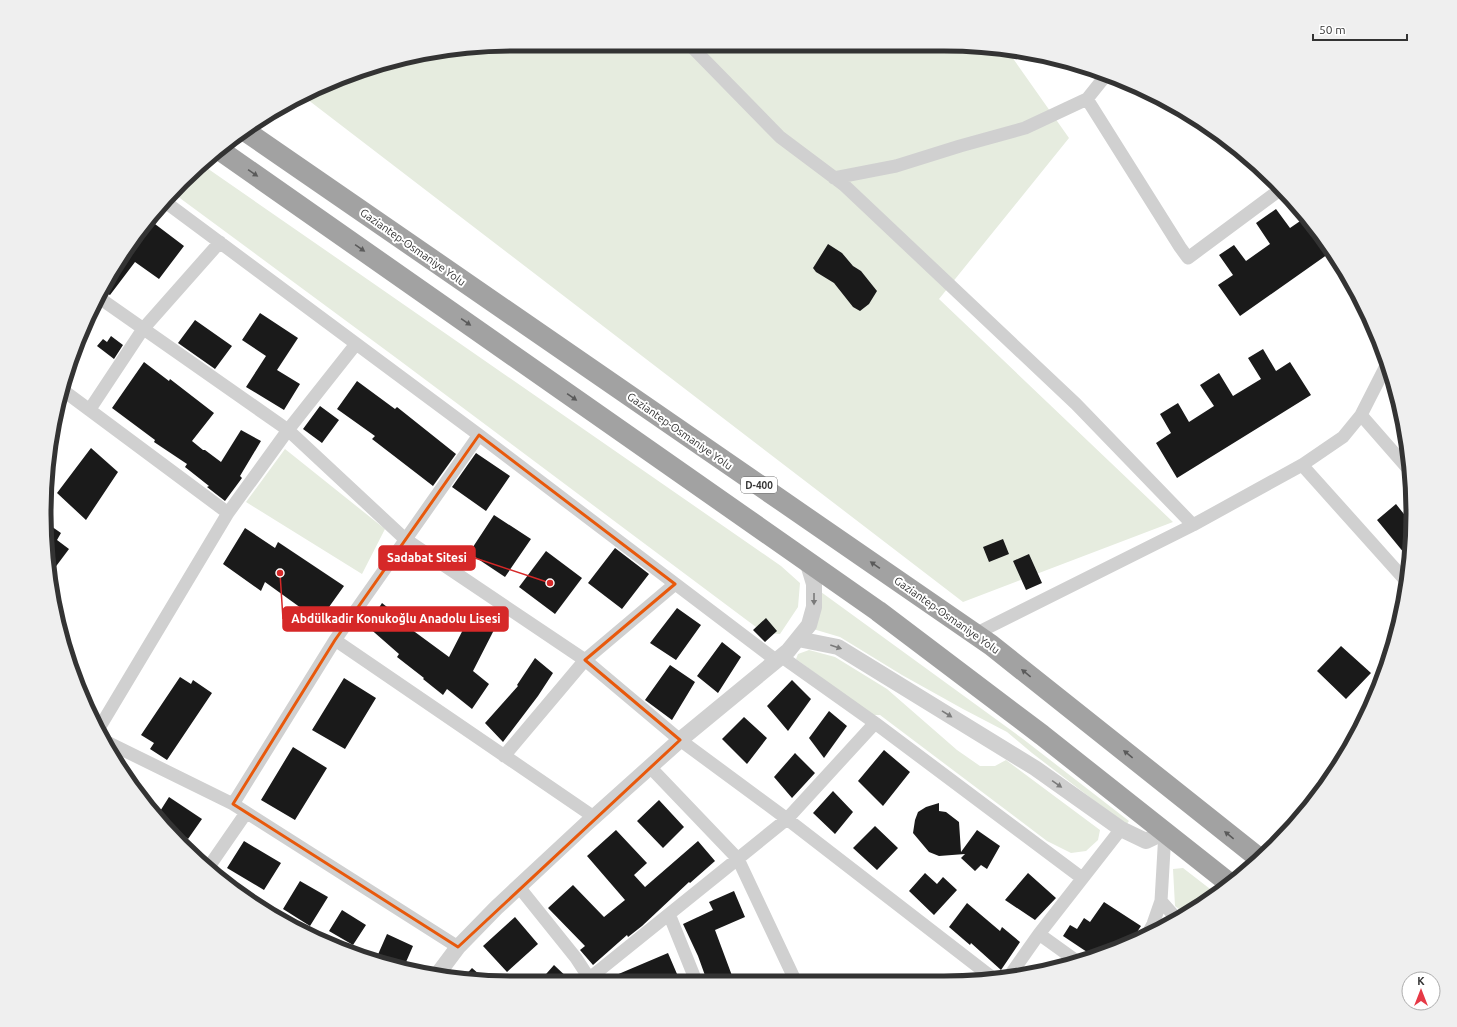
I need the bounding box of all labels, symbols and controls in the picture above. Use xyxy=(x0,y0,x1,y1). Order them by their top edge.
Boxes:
scale bar xyxy=(1313,16,1407,42)
text: 50 m xyxy=(1319,23,1346,36)
one-way arrow xyxy=(248,169,258,177)
street label: Gaziantep-Osmaniye Yolu xyxy=(358,206,468,288)
one-way arrow xyxy=(354,244,365,252)
one-way arrow xyxy=(461,318,471,326)
street label: Gaziantep-Osmaniye Yolu xyxy=(625,390,735,472)
one-way arrow xyxy=(567,393,578,401)
road number: D-400 xyxy=(741,477,777,493)
callout: Sadabat Sitesi xyxy=(379,546,475,570)
text: Sadabat Sitesi xyxy=(387,551,467,564)
one-way arrow xyxy=(869,561,880,569)
street label: Gaziantep-Osmaniye Yolu xyxy=(892,574,1002,656)
one-way arrow xyxy=(811,593,817,606)
callout: Abdülkadir Konukoğlu Anadolu Lisesi xyxy=(283,607,508,631)
text: Abdülkadir Konukoğlu Anadolu Lisesi xyxy=(291,612,501,625)
one-way arrow xyxy=(831,645,843,651)
one-way arrow xyxy=(1020,669,1031,677)
one-way arrow xyxy=(942,710,952,718)
one-way arrow xyxy=(1122,750,1133,758)
one-way arrow xyxy=(1052,780,1062,788)
one-way arrow xyxy=(1224,831,1235,840)
north arrow xyxy=(1401,971,1441,1011)
text: K xyxy=(1417,975,1425,987)

